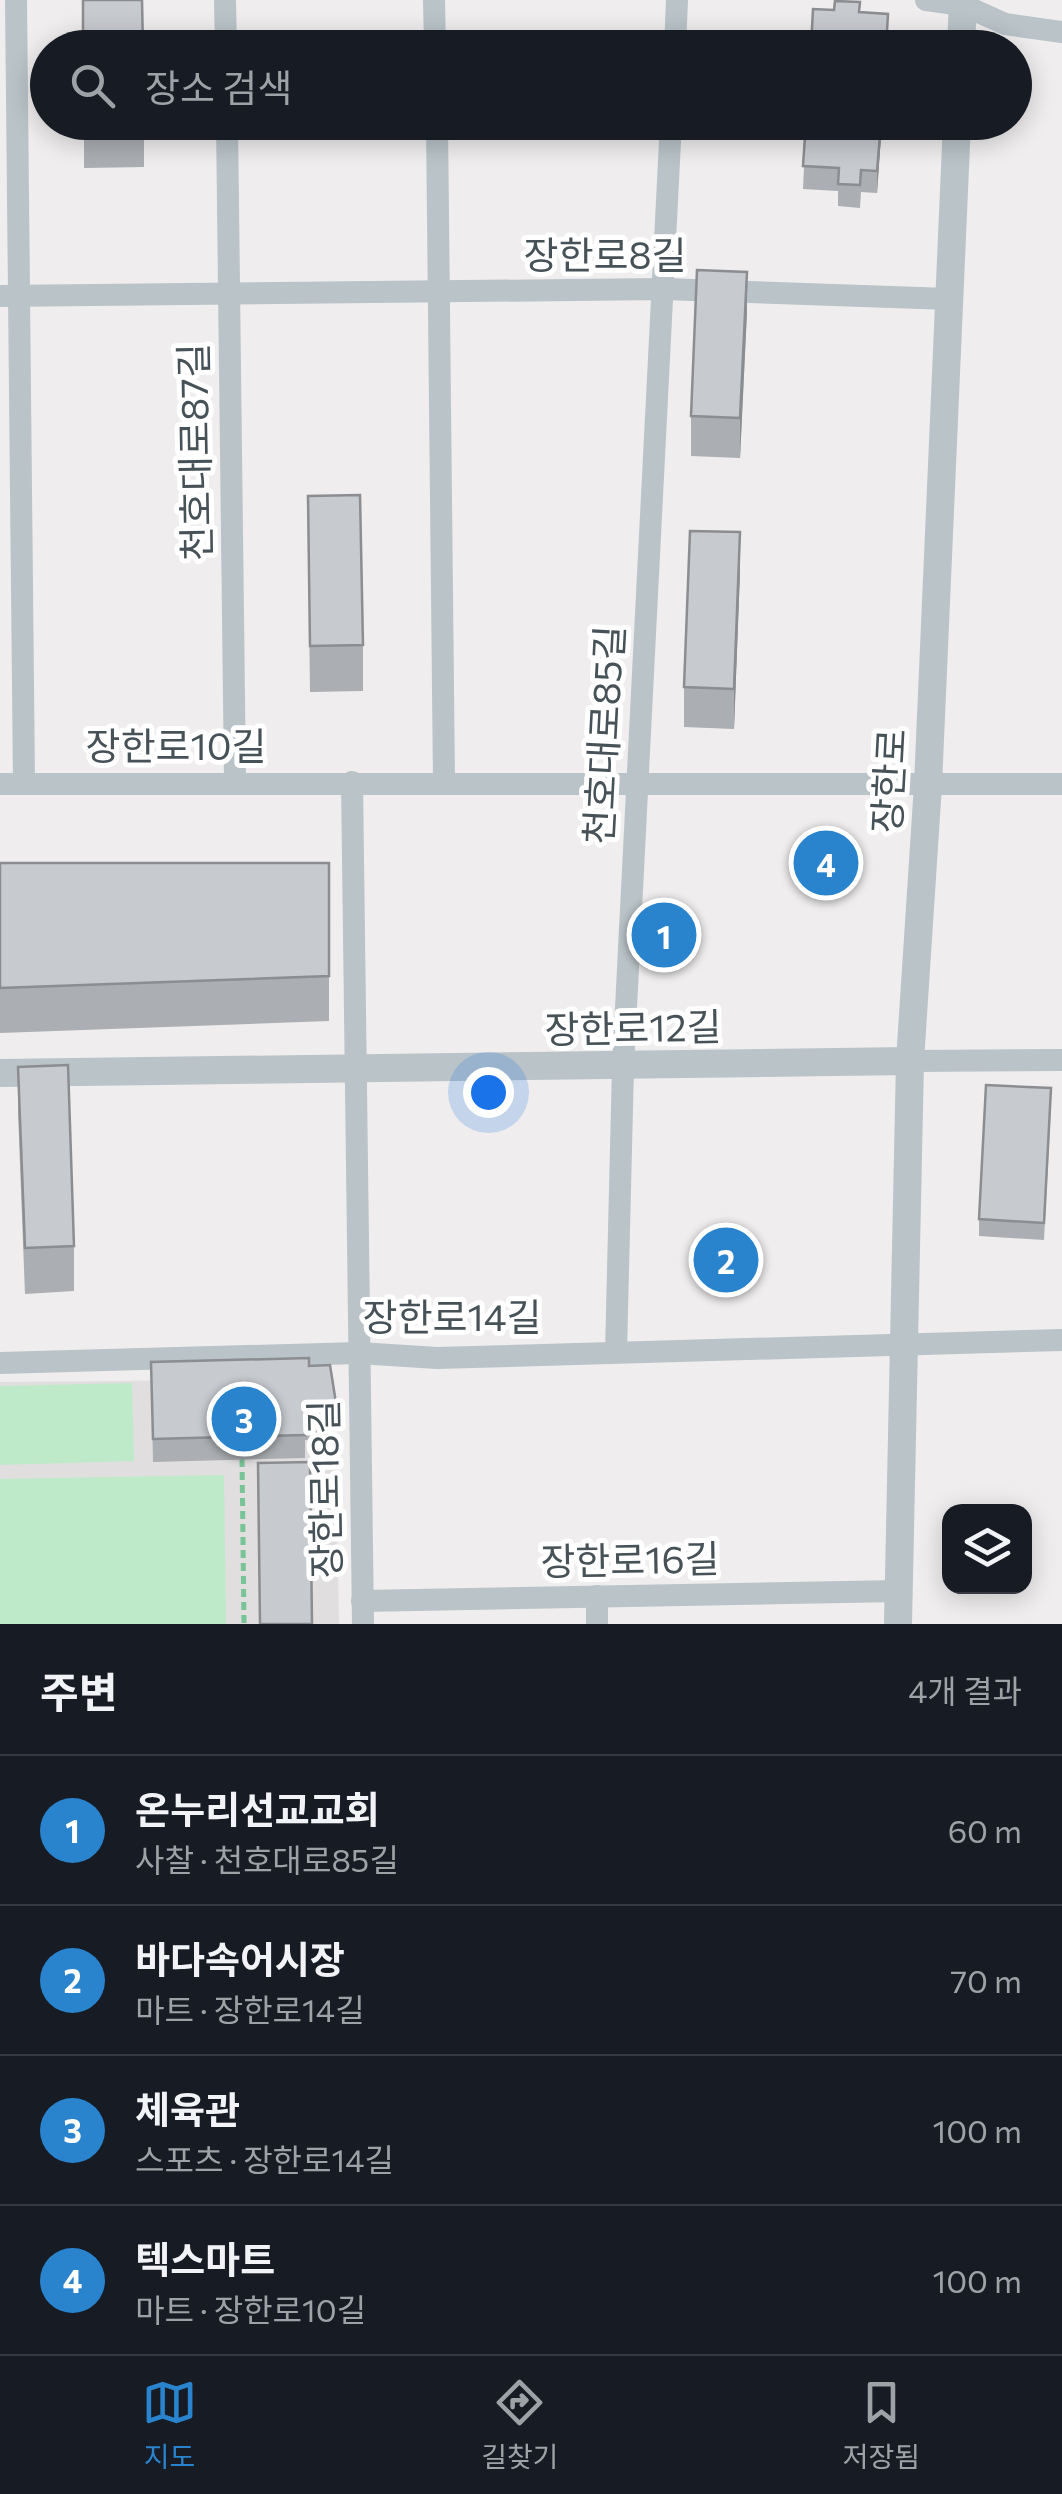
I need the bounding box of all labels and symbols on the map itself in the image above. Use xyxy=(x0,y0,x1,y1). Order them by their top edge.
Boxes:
street label: 장한로8길 xyxy=(524,230,686,277)
street label: 천호대로87길 xyxy=(168,343,219,561)
street label: 천호대로85길 xyxy=(573,624,632,846)
street label: 장한로10길 xyxy=(86,721,266,768)
street label: 장한로 xyxy=(861,727,914,834)
pin: 4 xyxy=(794,826,858,900)
pin: 1 xyxy=(632,898,696,972)
street label: 장한로12길 xyxy=(544,1001,722,1052)
your location xyxy=(463,1067,514,1118)
pin: 2 xyxy=(694,1222,758,1298)
street label: 장한로14길 xyxy=(363,1292,541,1339)
pin: 3 xyxy=(212,1382,276,1456)
street label: 장한로18길 xyxy=(298,1399,349,1579)
street label: 장한로16길 xyxy=(540,1533,720,1584)

